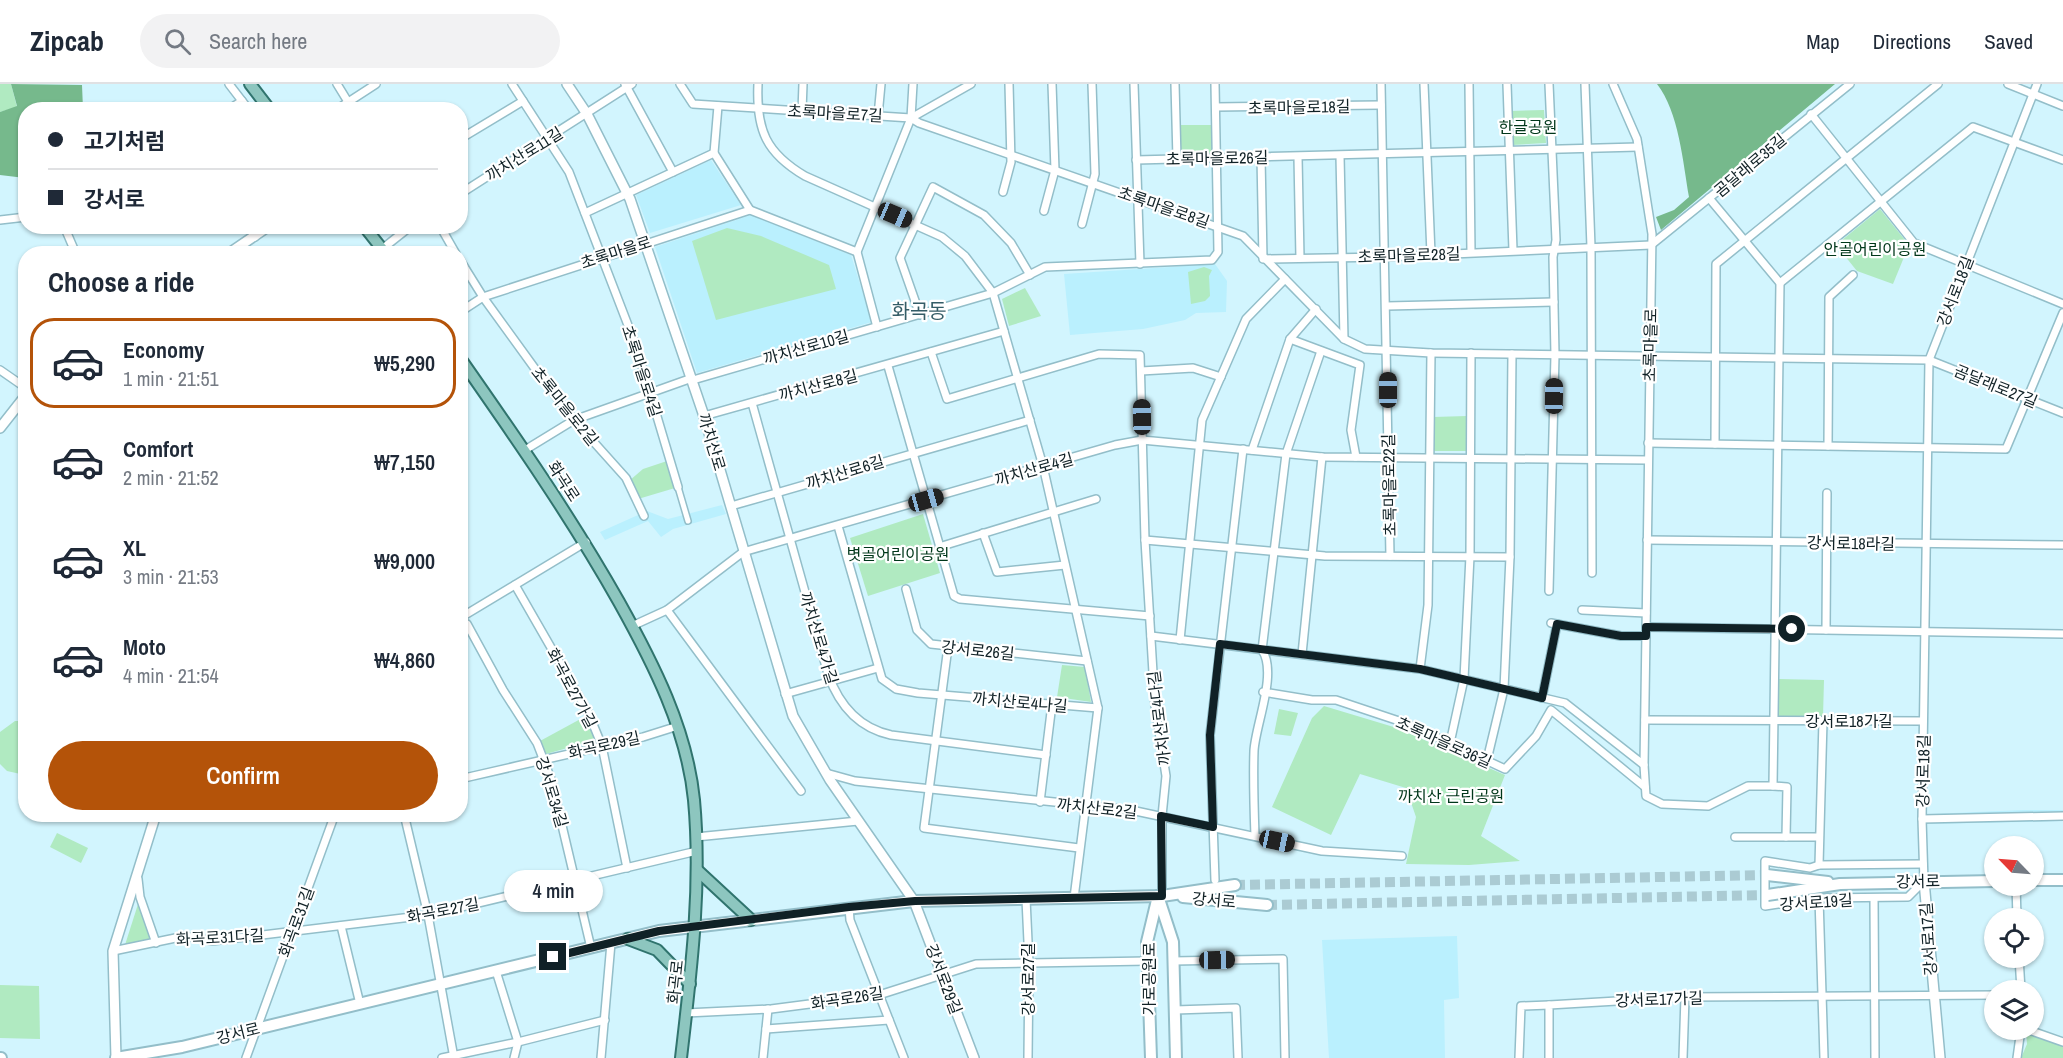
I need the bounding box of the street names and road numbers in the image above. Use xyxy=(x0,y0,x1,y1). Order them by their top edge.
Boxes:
street label: 초록마을로18길 xyxy=(1247,95,1351,119)
street label: 초록마을로7길 xyxy=(787,100,883,126)
street label: 까치산로11길 xyxy=(481,122,567,186)
street label: 곰달래로35길 xyxy=(1709,128,1791,202)
street label: 초록마을로26길 xyxy=(1165,146,1269,170)
street label: 초록마을로8길 xyxy=(1115,181,1213,233)
street label: 초록마을로 xyxy=(578,230,655,274)
street label: 초록마을로28길 xyxy=(1357,242,1461,268)
street label: 강서로18길 xyxy=(1932,253,1978,329)
street label: 초록마을로 xyxy=(1638,308,1662,382)
street label: 초록마을로4길 xyxy=(617,322,667,420)
street label: 까치산로10길 xyxy=(761,324,851,370)
street label: 곰달래로27길 xyxy=(1951,359,2041,413)
street label: 초록마을로2길 xyxy=(526,362,604,450)
street label: 까치산로8길 xyxy=(776,364,860,406)
street label: 까치산로 xyxy=(693,411,731,474)
street label: 초록마을로22길 xyxy=(1377,433,1401,537)
street label: 까치산로4길 xyxy=(992,447,1076,491)
street label: 까치산로6길 xyxy=(803,450,887,494)
street label: 화곡로 xyxy=(543,456,585,506)
street label: 강서로18라길 xyxy=(1807,531,1895,555)
street label: 까치산로4가길 xyxy=(795,589,843,687)
street label: 강서로26길 xyxy=(940,635,1016,665)
street label: 화곡로27가길 xyxy=(542,644,602,732)
street label: 까치산로4다길 xyxy=(1142,669,1176,767)
street label: 까치산로4나길 xyxy=(971,687,1069,717)
street label: 강서로18가길 xyxy=(1805,710,1893,732)
street label: 초록마을로36길 xyxy=(1393,711,1495,773)
street label: 화곡로29길 xyxy=(566,726,642,764)
street label: 강서로18길 xyxy=(1911,734,1935,808)
street label: 강서로34길 xyxy=(531,754,573,830)
street label: 까치산로2길 xyxy=(1056,793,1138,823)
street label: 강서로 xyxy=(1896,870,1941,892)
street label: 화곡로31길 xyxy=(273,884,319,960)
street label: 강서로 xyxy=(1191,887,1237,913)
street label: 강서로19길 xyxy=(1779,888,1853,916)
street label: 화곡로27길 xyxy=(405,892,481,928)
street label: 강서로17길 xyxy=(1914,902,1942,976)
street label: 화곡로31다길 xyxy=(175,924,265,950)
street label: 강서로29길 xyxy=(921,941,967,1017)
street label: 강서로27길 xyxy=(1017,942,1039,1016)
street label: 가로공원로 xyxy=(1138,942,1160,1016)
street label: 화곡로 xyxy=(662,959,688,1005)
street label: 화곡로26길 xyxy=(809,981,885,1015)
street label: 강서로17가길 xyxy=(1615,986,1703,1012)
street label: 강서로 xyxy=(214,1017,262,1049)

